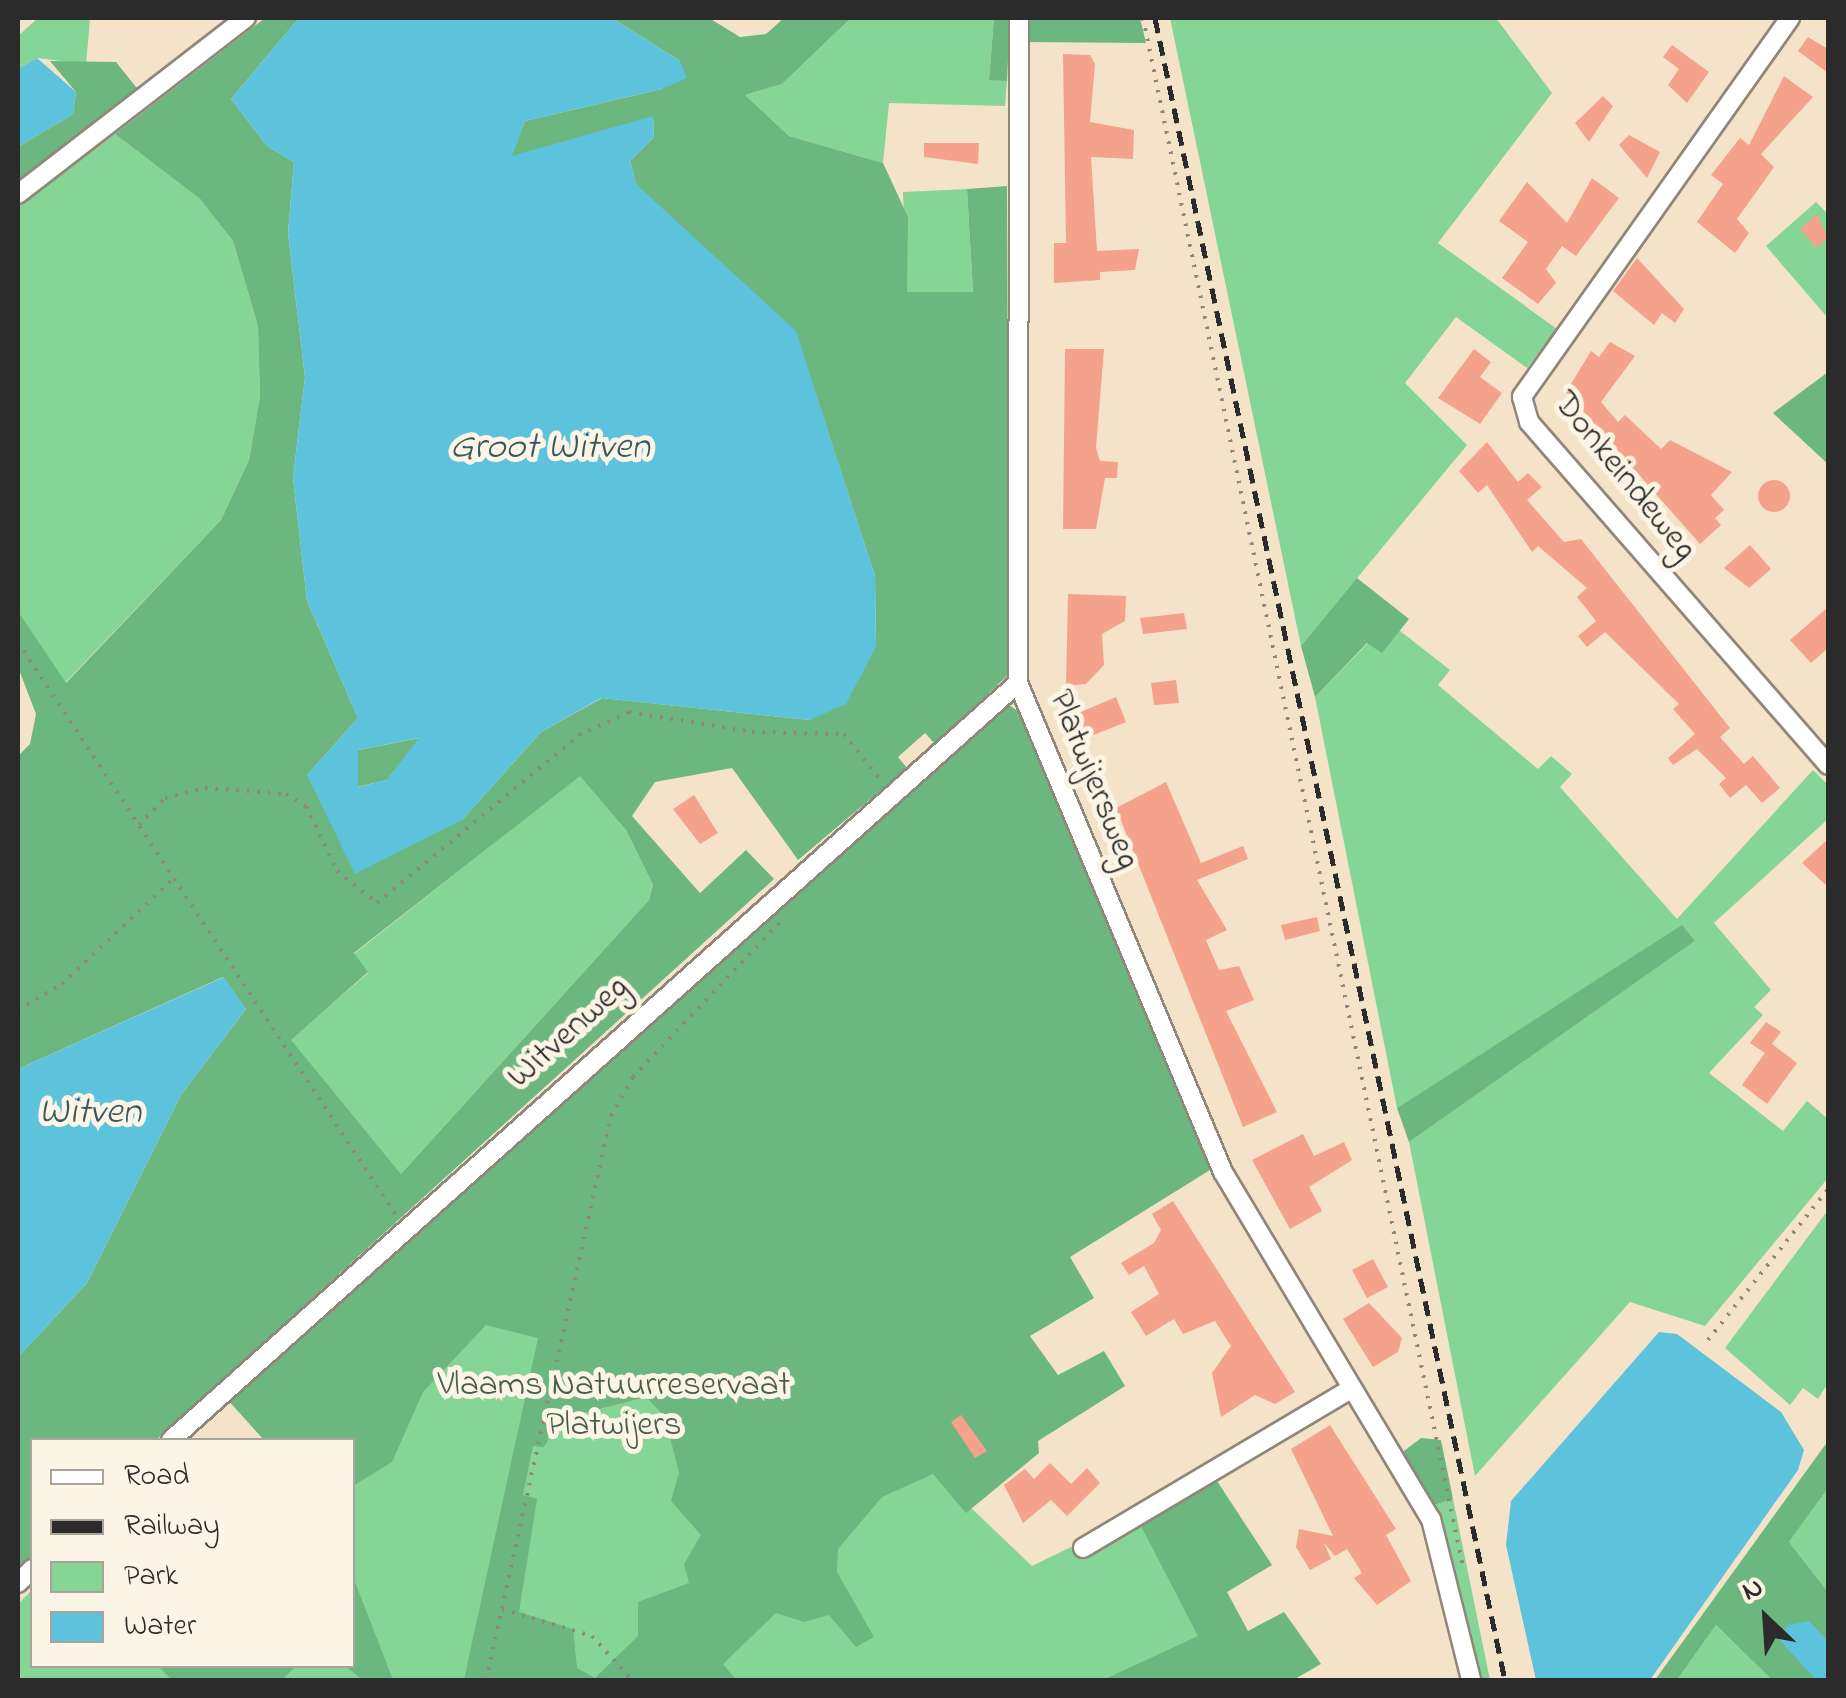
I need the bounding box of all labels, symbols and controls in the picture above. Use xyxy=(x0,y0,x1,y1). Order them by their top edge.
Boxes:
street label: Donkeindeweg xyxy=(1543,384,1705,570)
water label: Groot Witven xyxy=(450,426,650,472)
street label: Platwijersweg xyxy=(1038,684,1148,876)
street label: Witvenweg xyxy=(500,968,638,1098)
water label: Witven xyxy=(39,1091,141,1137)
park label: Vlaams Natuurreservaat Platwijers xyxy=(438,1365,790,1447)
legend xyxy=(30,1438,355,1668)
text: Road xyxy=(124,1455,189,1499)
text: Railway xyxy=(124,1505,220,1549)
text: Park xyxy=(124,1555,178,1599)
north arrow xyxy=(1716,1568,1816,1668)
text: N xyxy=(1736,1568,1770,1613)
text: Water xyxy=(124,1605,196,1649)

